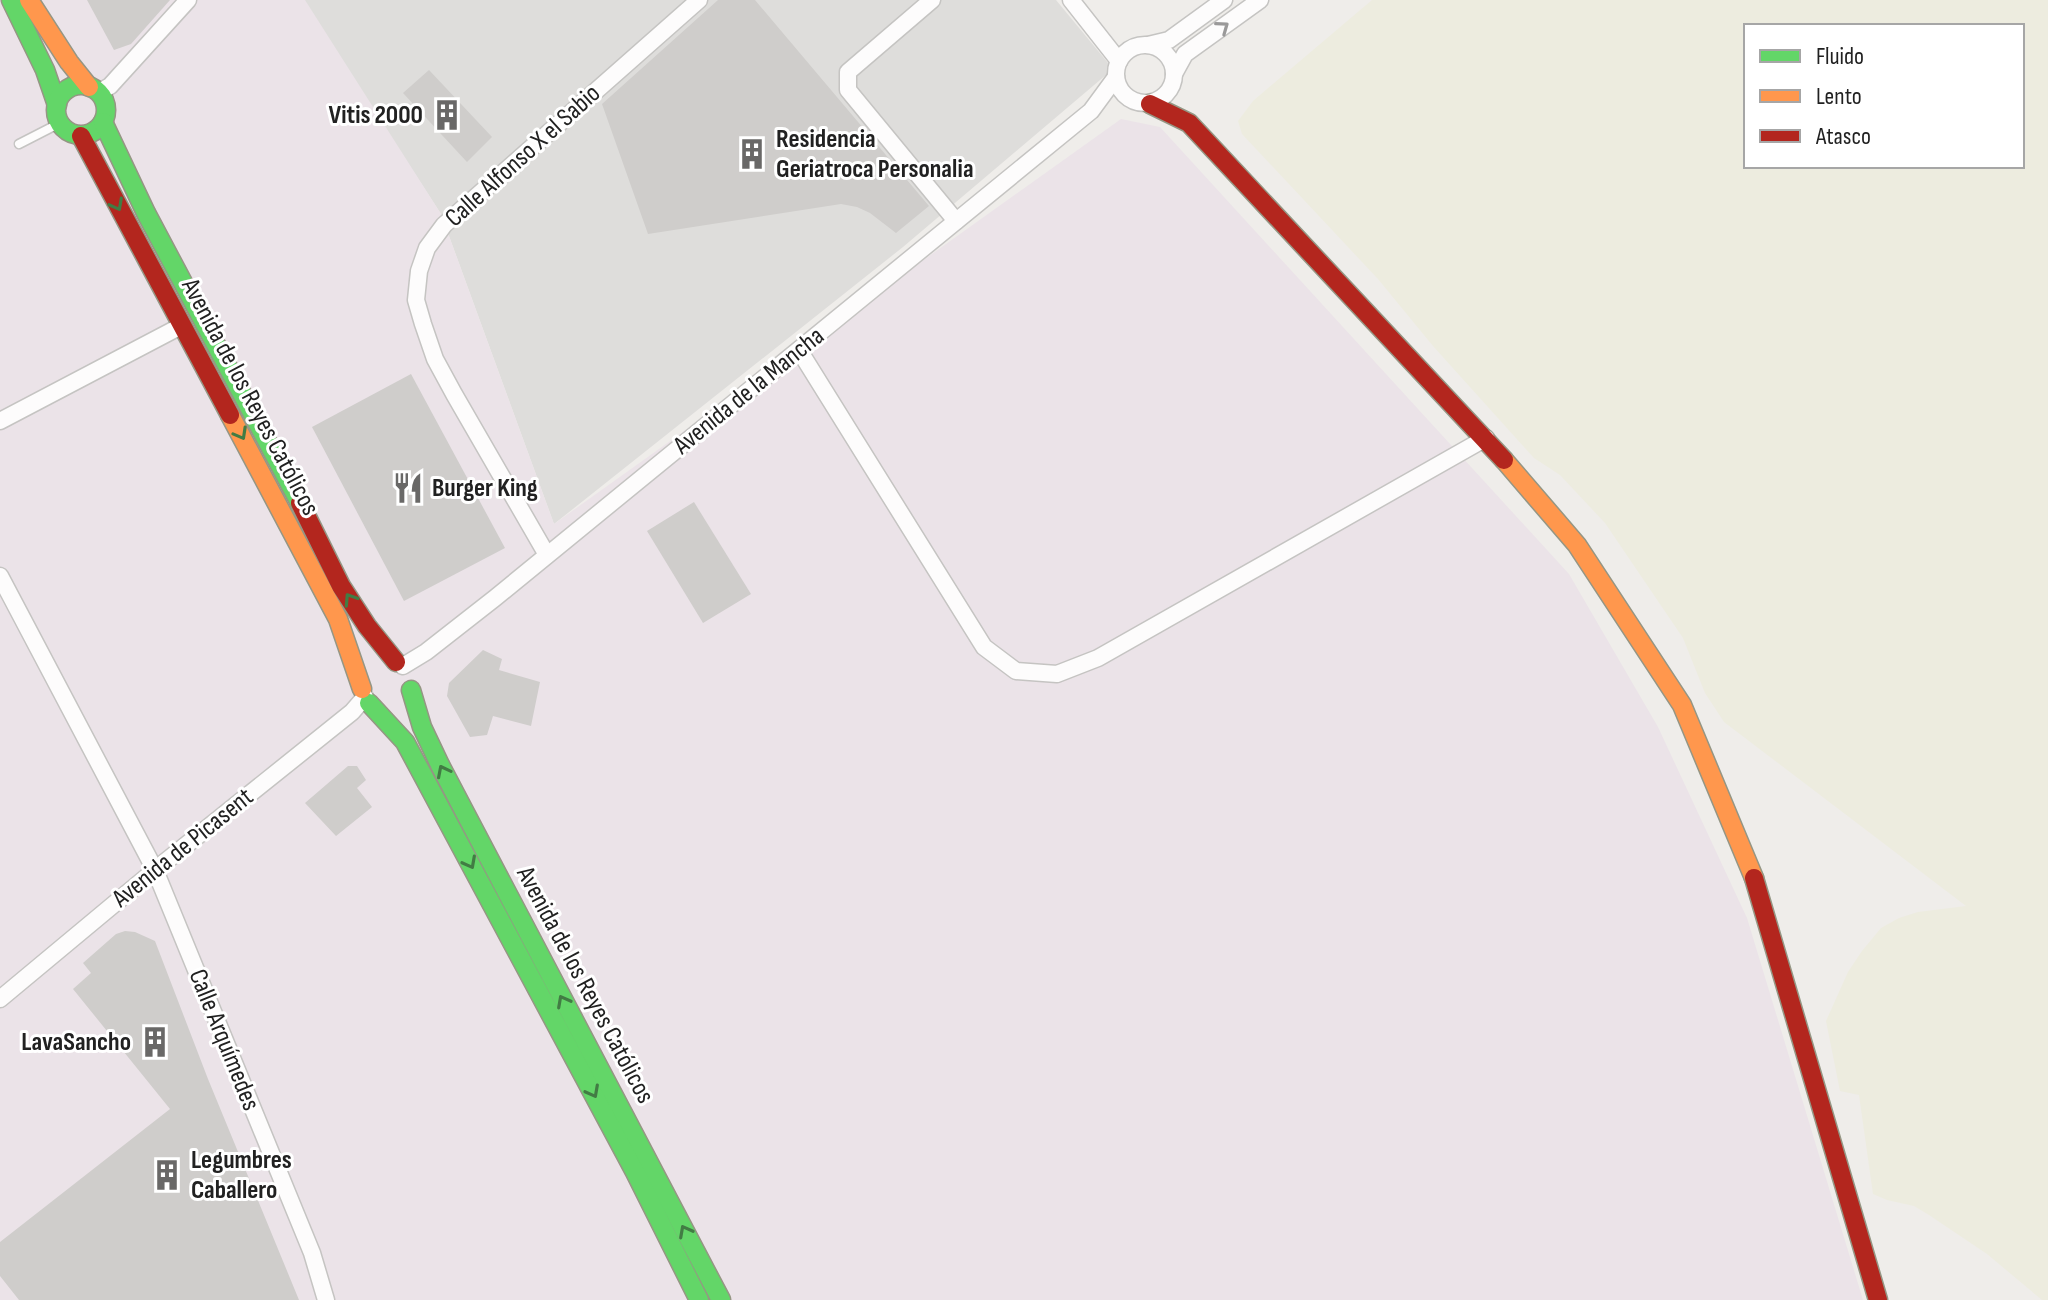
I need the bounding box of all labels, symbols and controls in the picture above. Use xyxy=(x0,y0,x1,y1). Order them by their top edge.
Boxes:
one-way arrow xyxy=(1214,22,1228,37)
legend xyxy=(1744,24,2024,168)
text: Fluido xyxy=(1816,42,1864,71)
street label: Calle Alfonso X el Sabio xyxy=(439,78,607,234)
text: Lento xyxy=(1816,82,1862,111)
building icon: Vitis 2000 xyxy=(430,98,464,132)
place label: Vitis 2000 xyxy=(329,100,423,131)
text: Atasco xyxy=(1815,122,1871,151)
place label: Residencia Geriatroca Personalia xyxy=(776,124,974,185)
building icon: Residencia Geriatroca Personalia xyxy=(735,137,769,171)
one-way arrow xyxy=(108,196,123,211)
street label: Avenida de los Reyes Católicos xyxy=(174,272,326,521)
street label: Avenida de la Mancha xyxy=(667,321,830,462)
one-way arrow xyxy=(231,425,247,439)
restaurant icon: Burger King xyxy=(391,471,425,505)
place label: Burger King xyxy=(432,473,538,504)
one-way arrow xyxy=(345,594,360,608)
one-way arrow xyxy=(437,764,453,779)
street label: Avenida de Picasent xyxy=(105,782,260,915)
one-way arrow xyxy=(460,855,475,869)
street label: Avenida de los Reyes Católicos xyxy=(509,860,661,1109)
street label: Calle Arquímedes xyxy=(182,965,266,1115)
one-way arrow xyxy=(558,995,573,1010)
building icon: LavaSancho xyxy=(138,1025,172,1059)
place label: LavaSancho xyxy=(21,1027,131,1058)
one-way arrow xyxy=(583,1084,598,1099)
place label: Legumbres Caballero xyxy=(191,1145,292,1206)
building icon: Legumbres Caballero xyxy=(150,1158,184,1192)
one-way arrow xyxy=(680,1224,695,1239)

